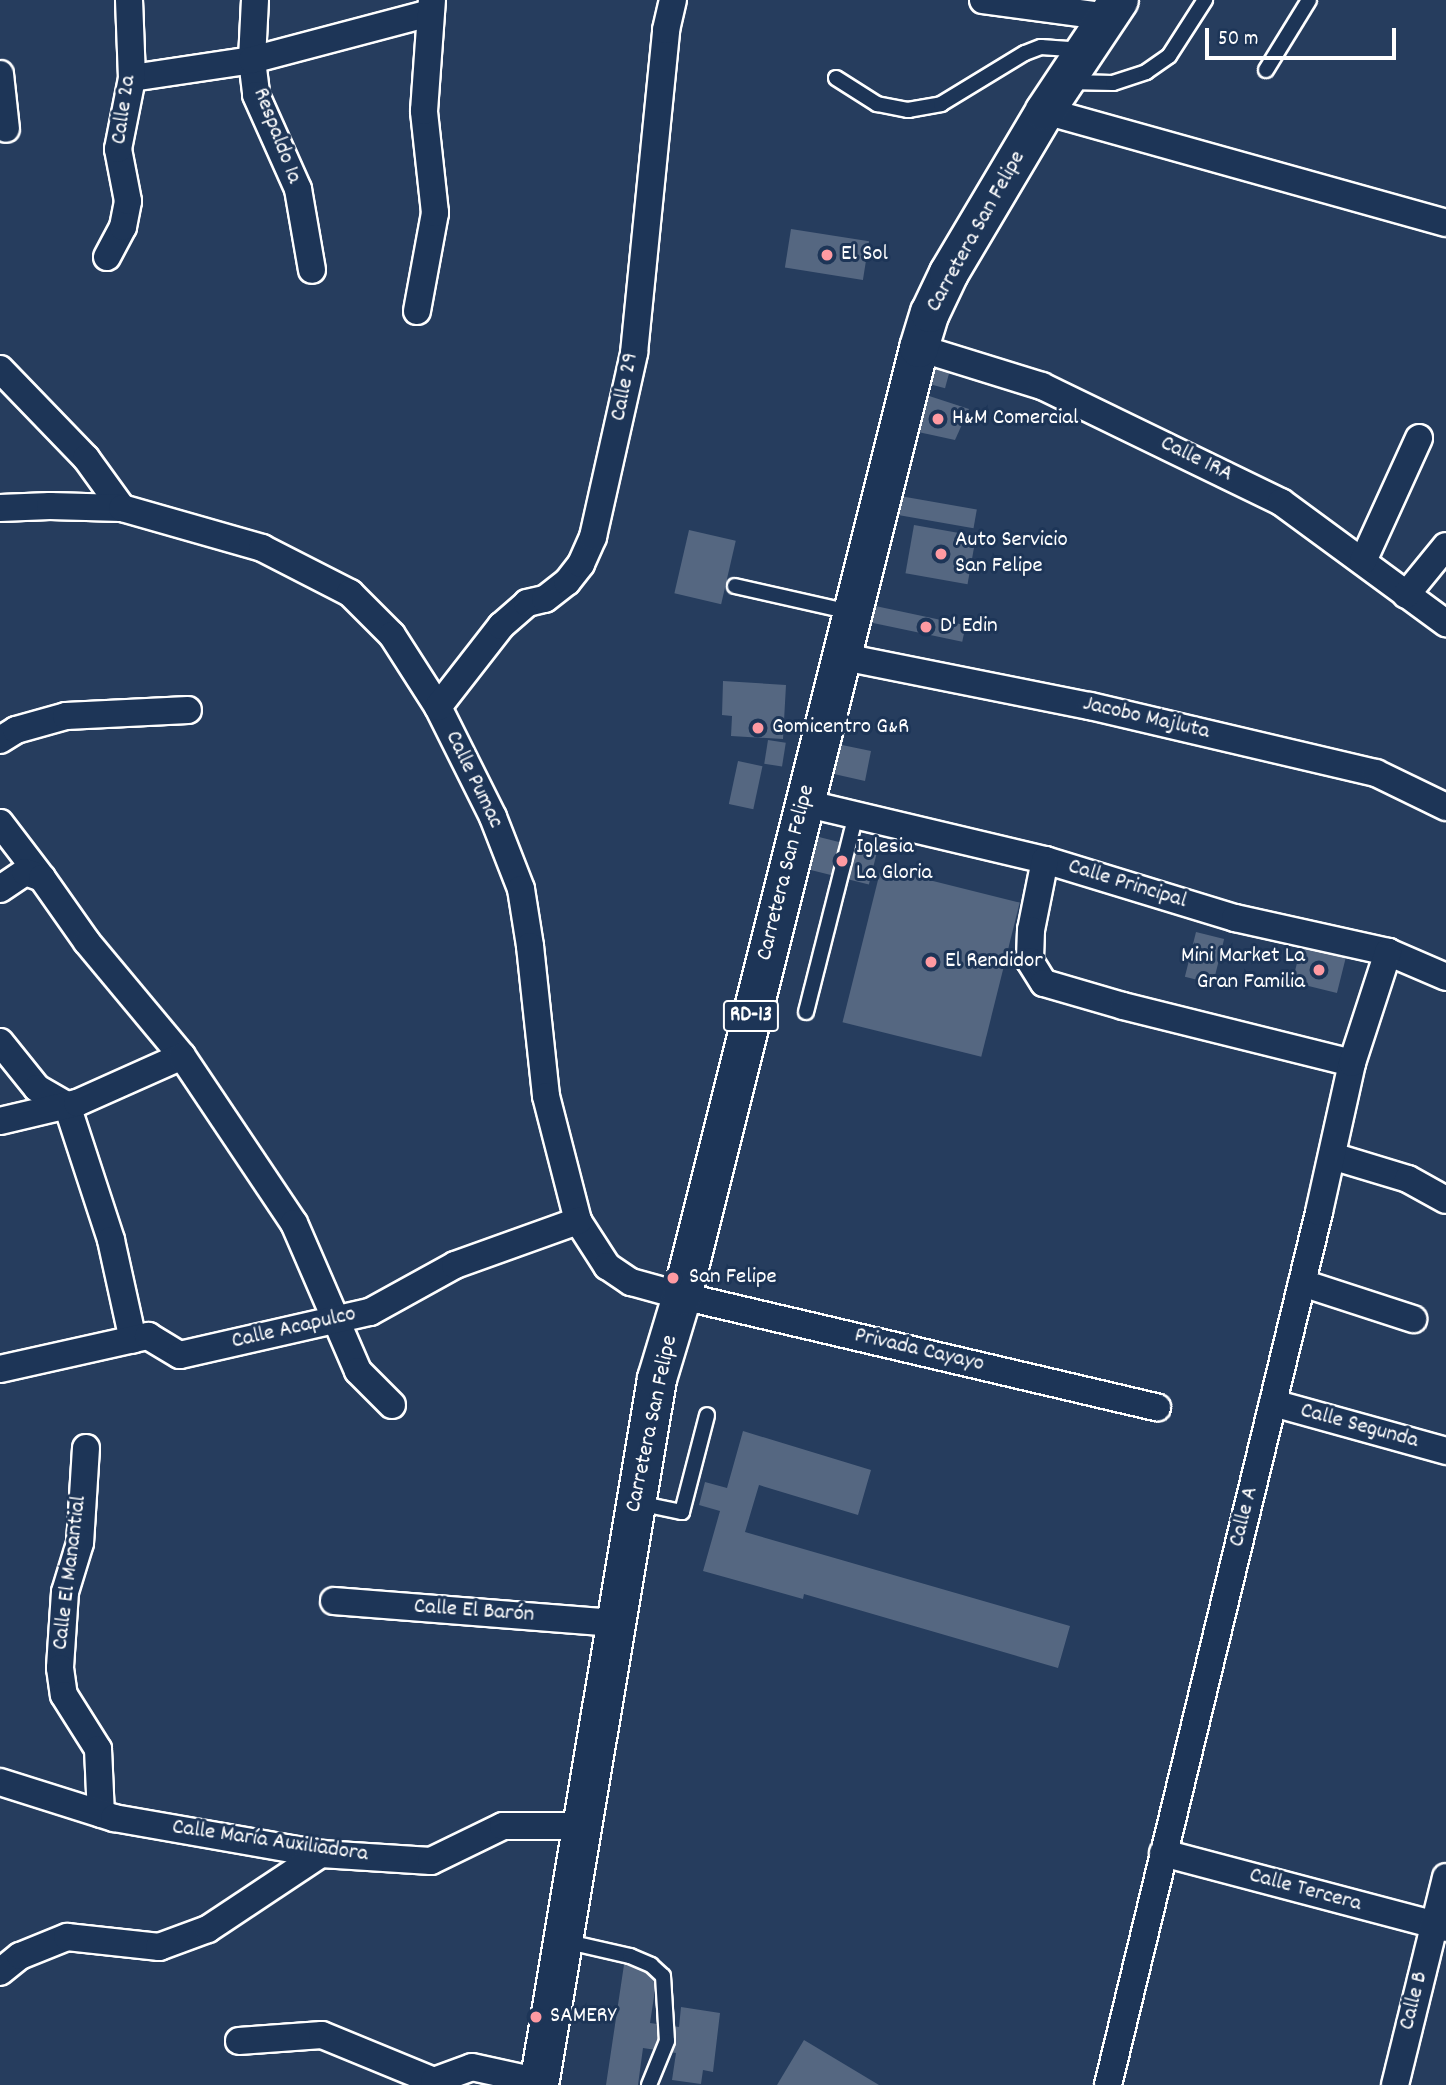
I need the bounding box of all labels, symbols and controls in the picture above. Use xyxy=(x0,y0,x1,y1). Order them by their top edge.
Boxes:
scale bar xyxy=(1208,14,1399,58)
text: 50 m xyxy=(1218,25,1258,55)
street label: Calle 2a xyxy=(107,74,143,146)
street label: Respaldo 1a xyxy=(245,84,307,188)
street label: Carretera San Felipe xyxy=(921,147,1033,317)
place label: El Sol xyxy=(841,241,888,269)
marker: El Sol xyxy=(819,247,835,263)
street label: Calle 29 xyxy=(606,350,646,424)
place label: H&M Comercial xyxy=(952,405,1078,433)
marker: H&M Comercial xyxy=(930,411,946,427)
street label: Calle 1RA xyxy=(1155,431,1237,489)
place label: Auto Servicio San Felipe xyxy=(955,527,1068,581)
marker: Auto Servicio San Felipe xyxy=(933,546,949,562)
place label: D' Edin xyxy=(940,613,998,641)
marker: D' Edin xyxy=(918,619,934,635)
street label: Jacobo Majluta xyxy=(1080,691,1212,747)
place label: Gomicentro G&R xyxy=(772,714,909,742)
marker: Gomicentro G&R xyxy=(750,720,766,736)
street label: Calle Pumac xyxy=(438,727,508,833)
street label: Carretera San Felipe xyxy=(752,782,822,964)
place label: Iglesia La Gloria xyxy=(856,834,932,888)
marker: Iglesia La Gloria xyxy=(834,853,850,869)
street label: Calle Principal xyxy=(1064,854,1190,916)
place label: Mini Market La Gran Familia xyxy=(1181,943,1305,997)
place label: El Rendidor xyxy=(945,948,1043,976)
marker: El Rendidor xyxy=(923,954,939,970)
marker: Mini Market La Gran Familia xyxy=(1311,962,1327,978)
road number: RD-13 xyxy=(721,998,781,1034)
place label: San Felipe xyxy=(689,1264,777,1292)
marker: San Felipe xyxy=(663,1268,683,1288)
street label: Calle Acapulco xyxy=(229,1301,359,1357)
street label: Privada Cayayo xyxy=(851,1323,987,1379)
street label: Carretera San Felipe xyxy=(621,1333,685,1515)
street label: Calle Segunda xyxy=(1297,1398,1421,1456)
street label: Calle A xyxy=(1224,1484,1266,1550)
street label: Calle El Manantial xyxy=(48,1494,94,1652)
street label: Calle El Barón xyxy=(413,1594,535,1630)
street label: Calle María Auxiliadora xyxy=(170,1815,370,1869)
street label: Calle Tercera xyxy=(1246,1863,1364,1919)
street label: Calle B xyxy=(1394,1969,1436,2033)
place label: SAMERY xyxy=(550,2003,616,2031)
marker: SAMERY xyxy=(528,2009,544,2025)

